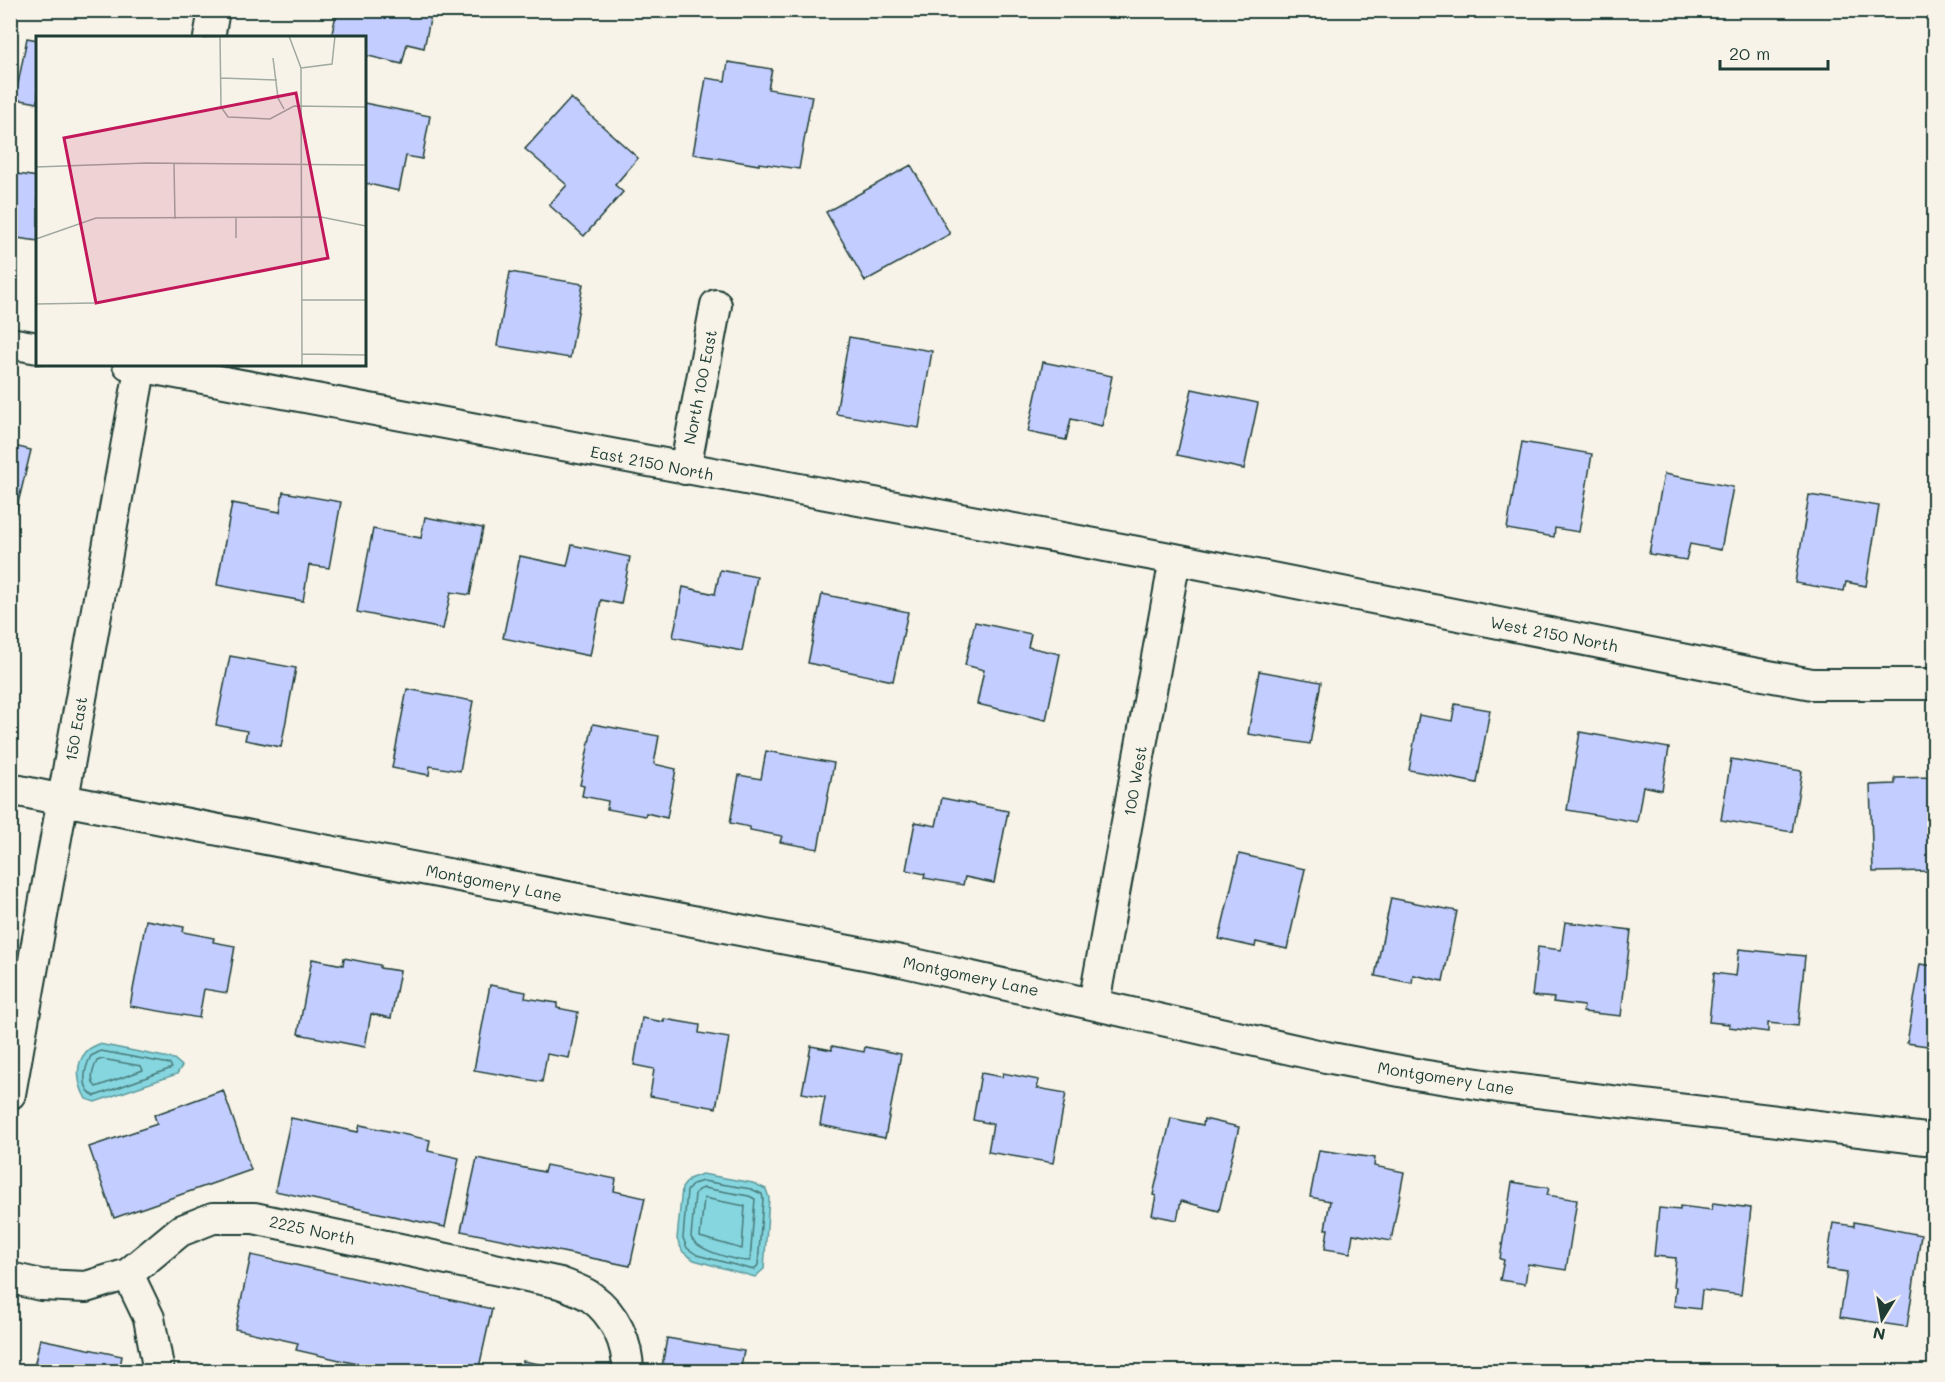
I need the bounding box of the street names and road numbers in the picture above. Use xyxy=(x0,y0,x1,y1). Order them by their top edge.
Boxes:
street label: North 100 East xyxy=(678,328,721,446)
street label: East 2150 North xyxy=(589,440,715,485)
street label: West 2150 North xyxy=(1488,611,1620,656)
street label: 150 East xyxy=(59,695,92,763)
street label: 100 West xyxy=(1118,744,1151,818)
street label: Montgomery Lane xyxy=(424,859,564,906)
street label: Montgomery Lane xyxy=(901,951,1041,1000)
street label: Montgomery Lane xyxy=(1376,1056,1516,1099)
street label: 2225 North xyxy=(268,1210,357,1249)

